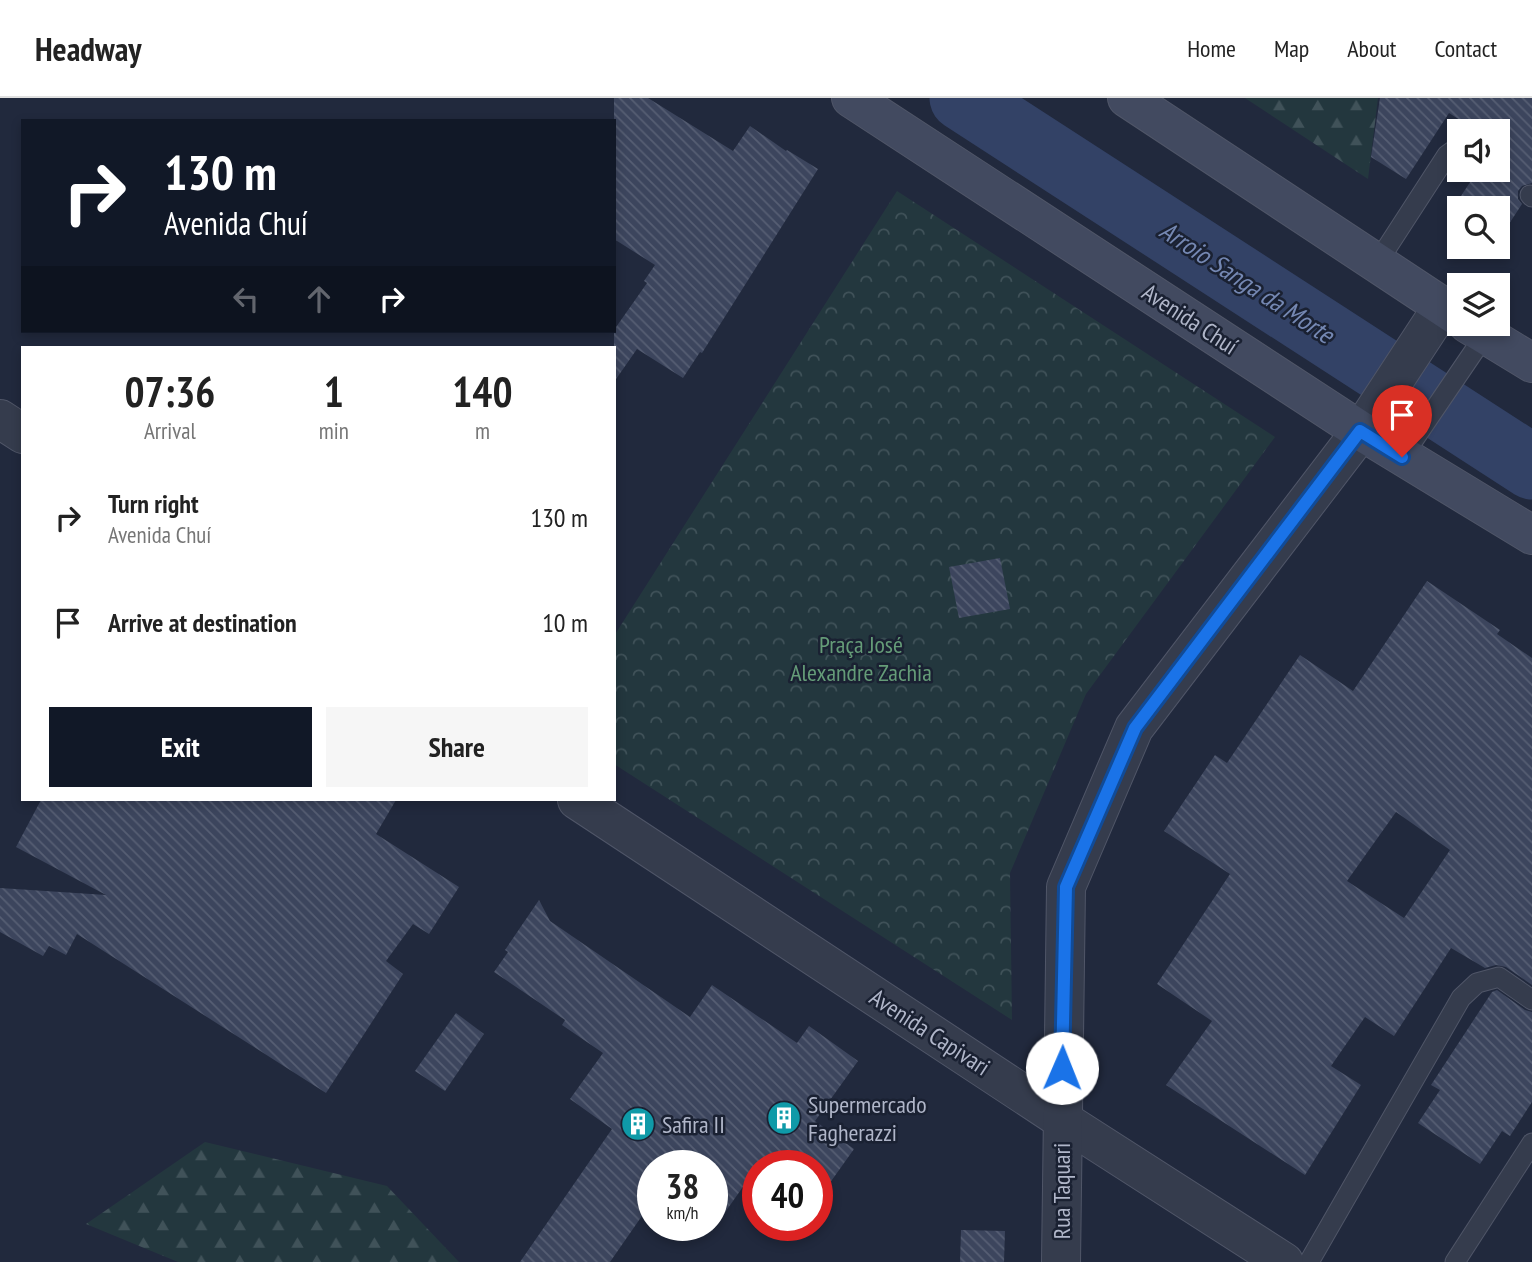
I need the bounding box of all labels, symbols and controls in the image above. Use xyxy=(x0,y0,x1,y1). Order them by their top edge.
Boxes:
text: Headway xyxy=(35,27,142,70)
text: Home xyxy=(1187,33,1236,64)
text: Map xyxy=(1274,33,1309,64)
text: About xyxy=(1347,33,1396,64)
text: Contact xyxy=(1434,33,1497,64)
map controls xyxy=(1447,119,1510,336)
button: sound xyxy=(1447,119,1510,182)
text: 130 m xyxy=(164,140,277,204)
icon: right xyxy=(49,147,140,238)
button: search xyxy=(1447,196,1510,259)
text: Avenida Chuí xyxy=(164,202,308,244)
water label: Arroio Sanga da Morte xyxy=(1154,214,1342,352)
button: layers xyxy=(1447,273,1510,336)
street label: Avenida Chuí xyxy=(1136,277,1244,361)
icon: left xyxy=(227,280,265,318)
icon: ahead xyxy=(300,280,338,318)
icon: right xyxy=(373,280,411,318)
text: 07:36 xyxy=(124,364,215,419)
text: 1 xyxy=(324,364,344,419)
text: 140 xyxy=(452,364,513,419)
pin xyxy=(1372,385,1432,457)
icon: arrive xyxy=(1383,396,1421,434)
text: Arrival xyxy=(144,416,196,445)
text: min xyxy=(319,416,349,445)
text: m xyxy=(475,416,490,445)
text: Turn right xyxy=(108,487,199,520)
icon: right xyxy=(49,499,87,537)
text: 130 m xyxy=(530,501,588,534)
text: Avenida Chuí xyxy=(108,520,211,549)
icon: arrive xyxy=(49,604,87,642)
text: Arrive at destination xyxy=(108,606,297,639)
text: 10 m xyxy=(542,606,588,639)
park label: Praça José Alexandre Zachia xyxy=(790,629,932,688)
button: Exit xyxy=(49,707,312,787)
button: Share xyxy=(326,707,588,787)
street label: Avenida Capivari xyxy=(864,982,996,1082)
position arrow xyxy=(1025,1031,1099,1105)
place label: Supermercado Fagherazzi xyxy=(808,1089,927,1148)
building icon: Supermercado Fagherazzi xyxy=(765,1099,803,1137)
building icon: Safira II xyxy=(619,1105,657,1143)
place label: Safira II xyxy=(662,1109,725,1140)
street label: Rua Taquari xyxy=(1046,1143,1077,1239)
speed limit sign: 40 xyxy=(742,1150,833,1241)
text: 38 xyxy=(666,1163,699,1209)
text: km/h xyxy=(667,1201,698,1224)

